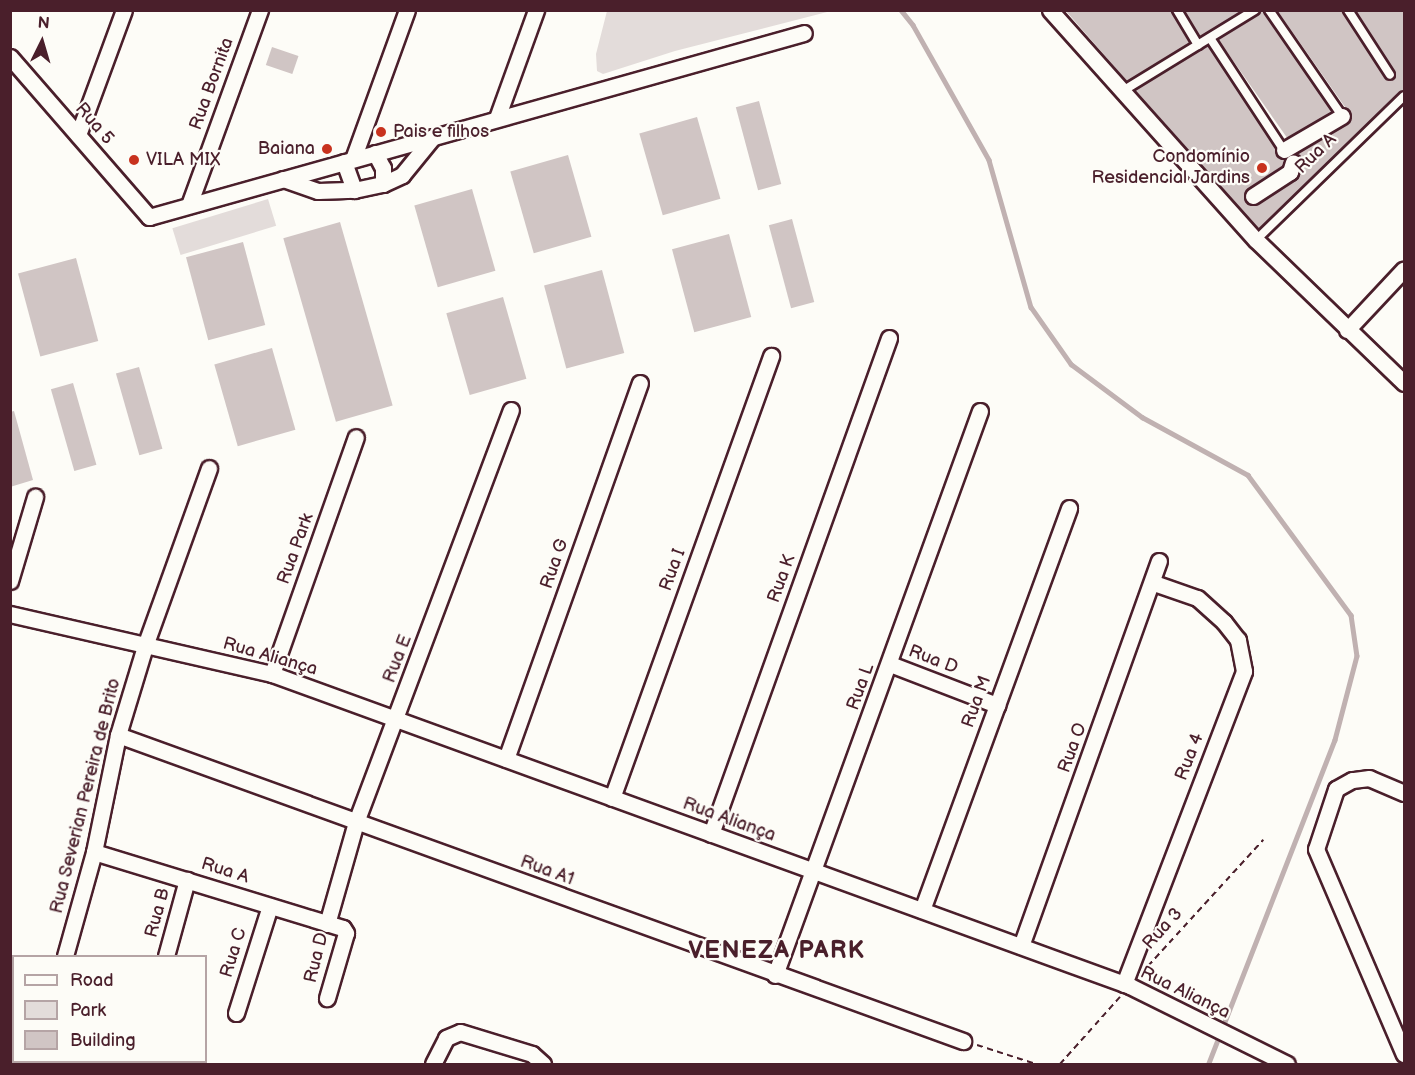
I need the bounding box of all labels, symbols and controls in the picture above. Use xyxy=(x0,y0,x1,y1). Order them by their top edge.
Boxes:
north arrow xyxy=(12,12,72,72)
text: N xyxy=(37,14,50,34)
street label: Rua Bornita xyxy=(185,35,239,133)
street label: Rua 5 xyxy=(70,99,118,149)
place label: Pais e filhos xyxy=(393,121,489,143)
marker: Pais e filhos xyxy=(374,125,388,139)
street label: Rua A xyxy=(1291,129,1341,179)
place label: Baiana xyxy=(258,138,315,160)
marker: Baiana xyxy=(320,142,334,156)
place label: Condomínio Residencial Jardins xyxy=(1090,147,1250,190)
place label: VILA MIX xyxy=(146,149,220,171)
marker: VILA MIX xyxy=(127,153,141,167)
marker: Condomínio Residencial Jardins xyxy=(1255,161,1269,175)
street label: Rua Park xyxy=(273,511,319,587)
street label: Rua G xyxy=(536,536,574,592)
street label: Rua I xyxy=(655,546,691,594)
street label: Rua K xyxy=(763,552,801,606)
street label: Rua E xyxy=(379,632,417,686)
street label: Rua Aliança xyxy=(220,633,320,681)
street label: Rua D xyxy=(905,641,961,679)
street label: Rua L xyxy=(843,661,879,713)
street label: Rua M xyxy=(958,673,996,731)
street label: Rua Severian Pereira de Brito xyxy=(46,676,126,916)
street label: Rua O xyxy=(1054,720,1092,776)
street label: Rua 4 xyxy=(1171,730,1209,784)
street label: Rua Aliança xyxy=(680,793,778,847)
street label: Rua A1 xyxy=(517,851,577,891)
street label: Rua A xyxy=(198,854,252,888)
street label: Rua B xyxy=(141,886,175,940)
street label: Rua 3 xyxy=(1139,904,1187,954)
street label: Rua C xyxy=(216,926,252,980)
street label: Rua D xyxy=(300,931,334,985)
district label: VENEZA PARK xyxy=(688,937,866,965)
legend xyxy=(12,955,207,1063)
street label: Rua Aliança xyxy=(1137,962,1233,1024)
text: Road xyxy=(70,970,114,991)
text: Park xyxy=(70,1000,106,1021)
text: Building xyxy=(70,1030,136,1051)

